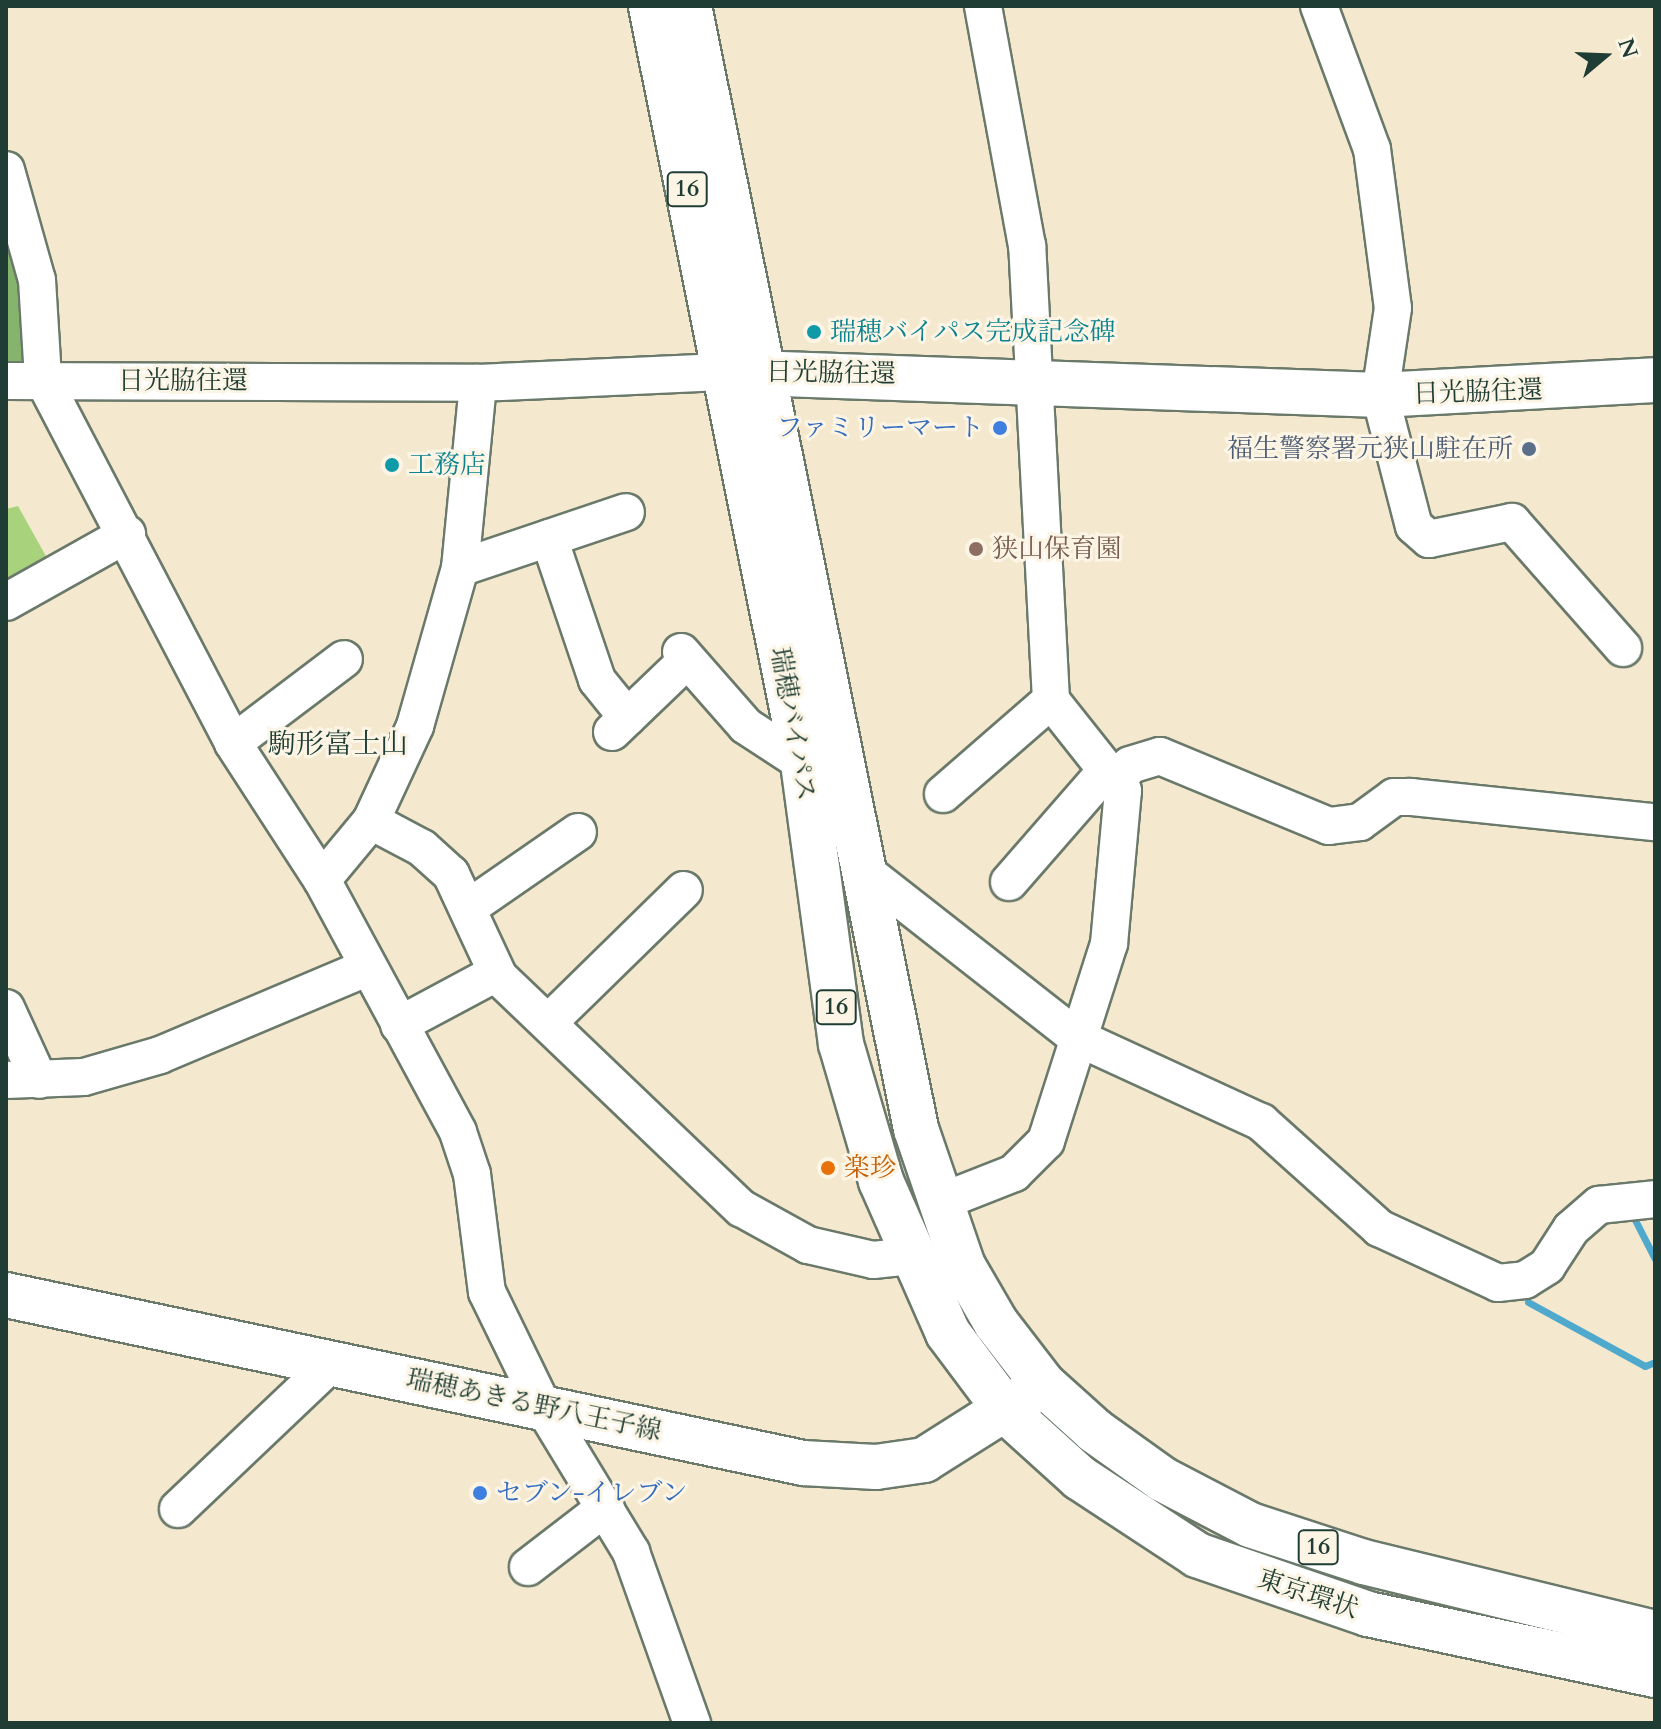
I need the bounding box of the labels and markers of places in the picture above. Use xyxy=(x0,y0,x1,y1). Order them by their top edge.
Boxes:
place label: 瑞穂バイパス完成記念碑 xyxy=(830,316,1116,348)
marker: 瑞穂バイパス完成記念碑 xyxy=(805,323,823,341)
place label: ファミリーマート xyxy=(776,412,984,444)
marker: ファミリーマート xyxy=(991,419,1009,437)
place label: 福生警察署元狭山駐在所 xyxy=(1227,433,1513,465)
marker: 福生警察署元狭山駐在所 xyxy=(1520,440,1538,458)
place label: 工務店 xyxy=(408,449,486,481)
marker: 工務店 xyxy=(383,456,401,474)
place label: 狭山保育園 xyxy=(992,533,1122,565)
marker: 狭山保育園 xyxy=(967,540,985,558)
place label: 楽珍 xyxy=(844,1152,896,1184)
marker: 楽珍 xyxy=(819,1159,837,1177)
place label: セブン-イレブン xyxy=(496,1477,690,1509)
marker: セブン-イレブン xyxy=(471,1484,489,1502)

